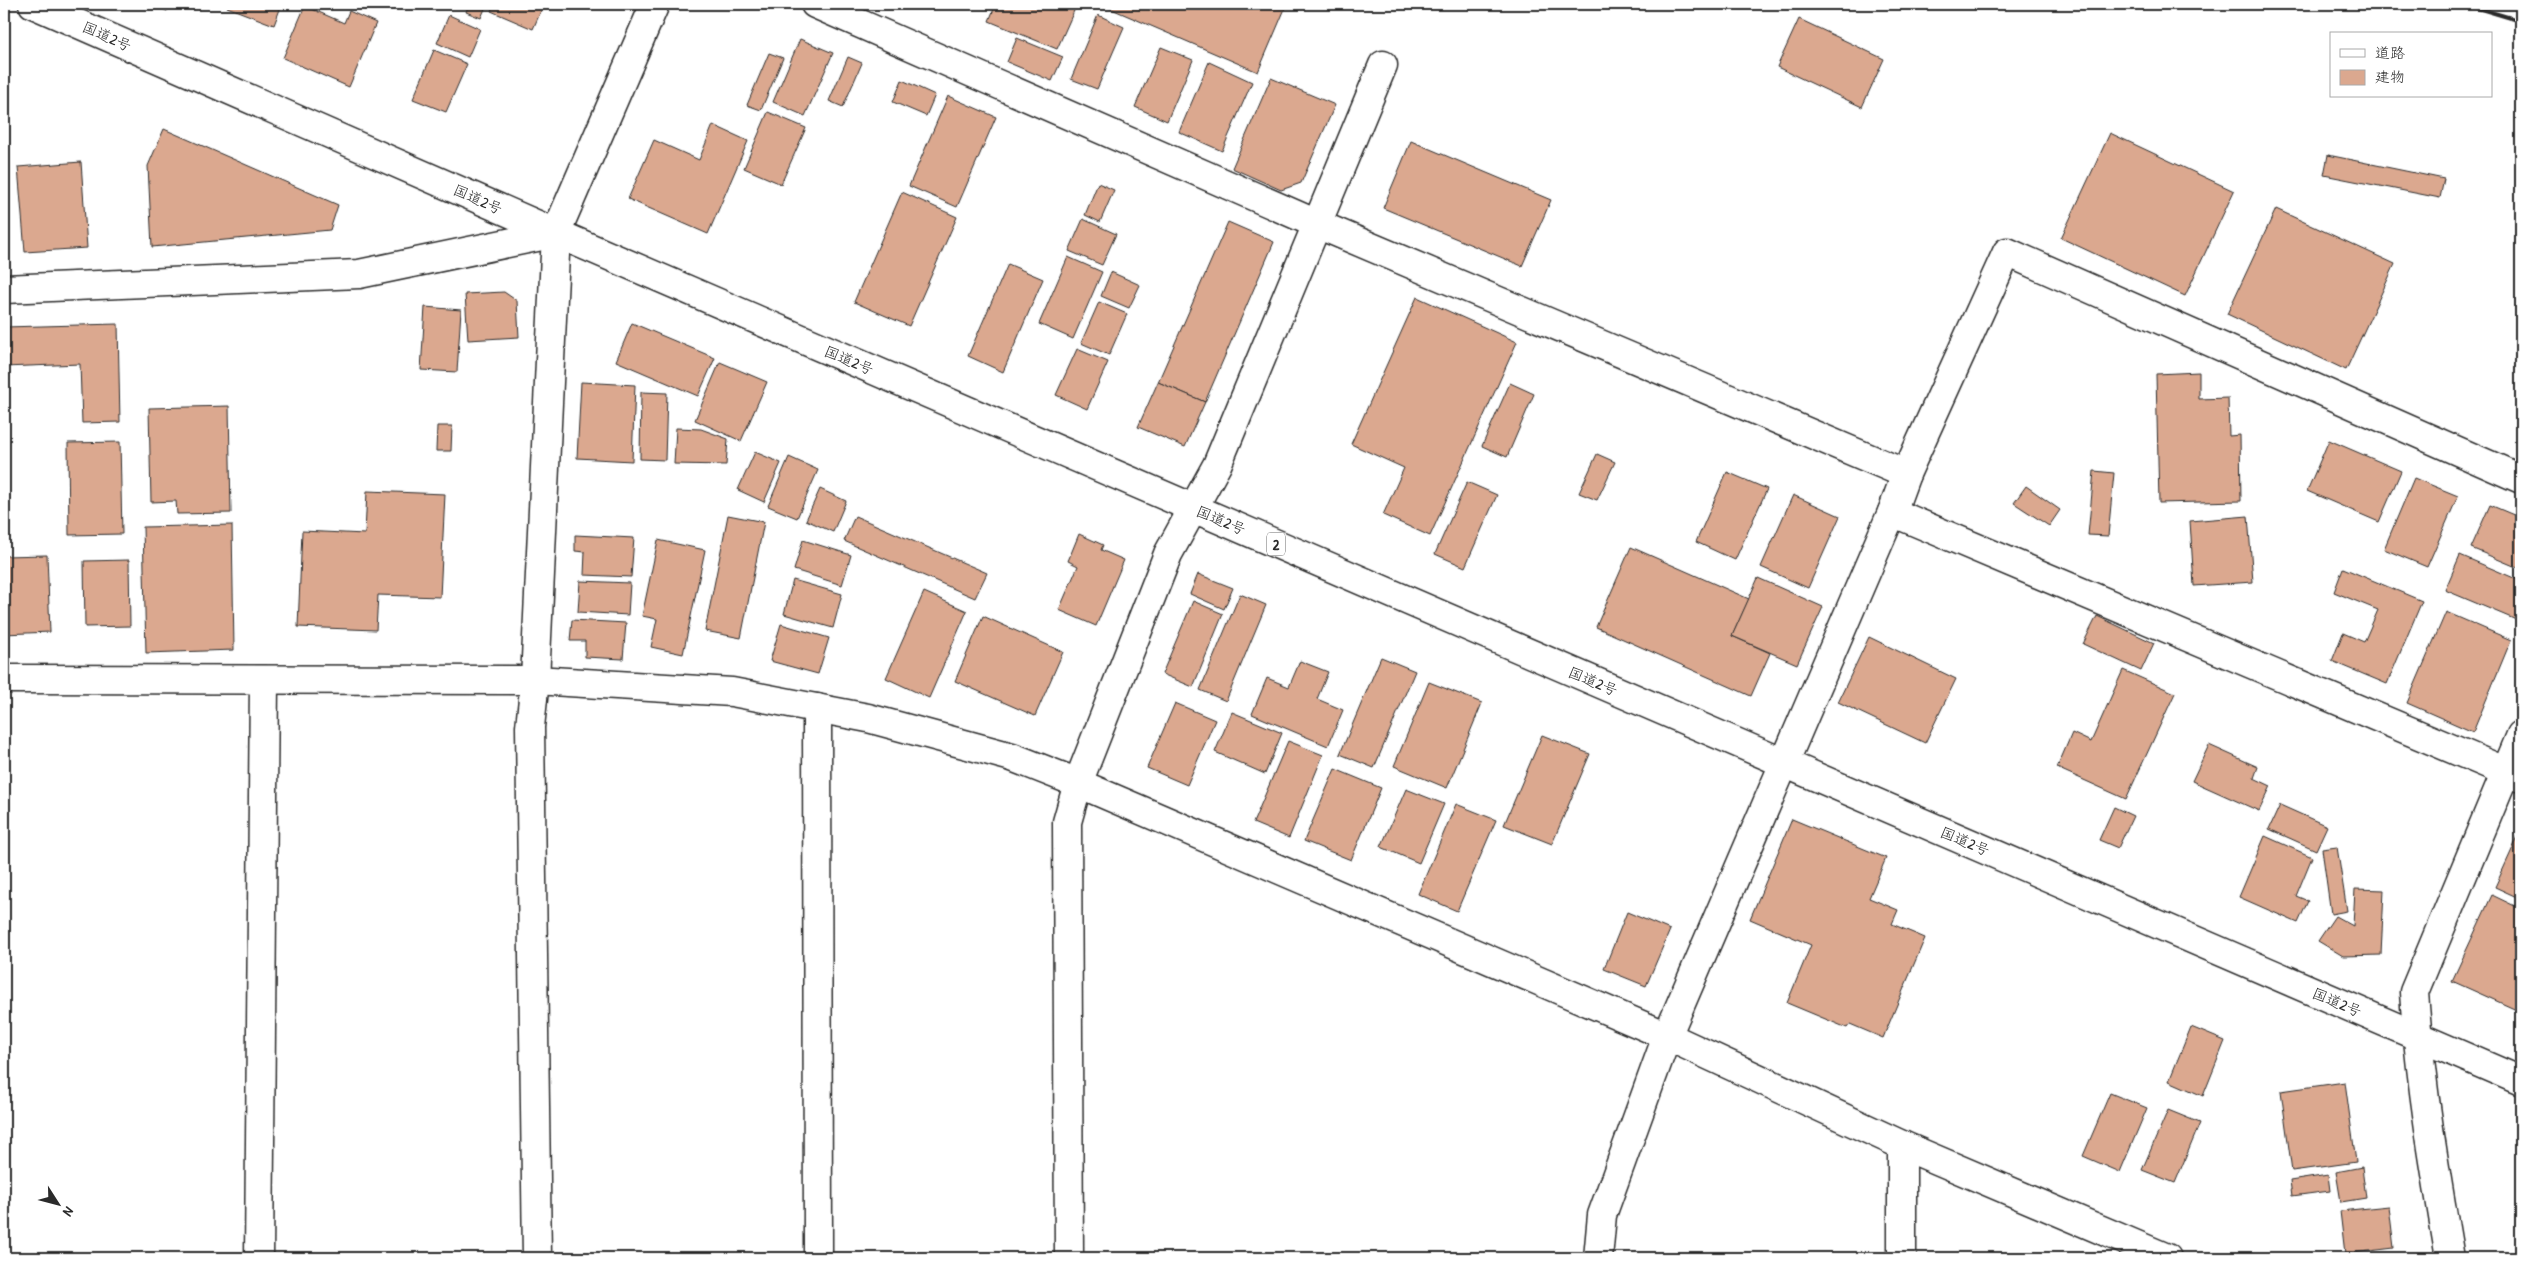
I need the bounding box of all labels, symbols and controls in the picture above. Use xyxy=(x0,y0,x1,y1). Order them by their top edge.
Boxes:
street label: 国道2号 xyxy=(79,16,135,56)
legend xyxy=(2330,32,2492,98)
text: 道路 xyxy=(2375,42,2405,63)
text: 建物 xyxy=(2375,66,2405,87)
street label: 国道2号 xyxy=(450,179,506,219)
street label: 国道2号 xyxy=(821,340,877,380)
street label: 国道2号 xyxy=(1193,500,1249,540)
road number: 2 xyxy=(1267,532,1285,556)
street label: 国道2号 xyxy=(1565,661,1621,701)
street label: 国道2号 xyxy=(1937,821,1993,861)
street label: 国道2号 xyxy=(2309,982,2365,1022)
north arrow xyxy=(32,1180,82,1230)
text: N xyxy=(59,1203,79,1221)

